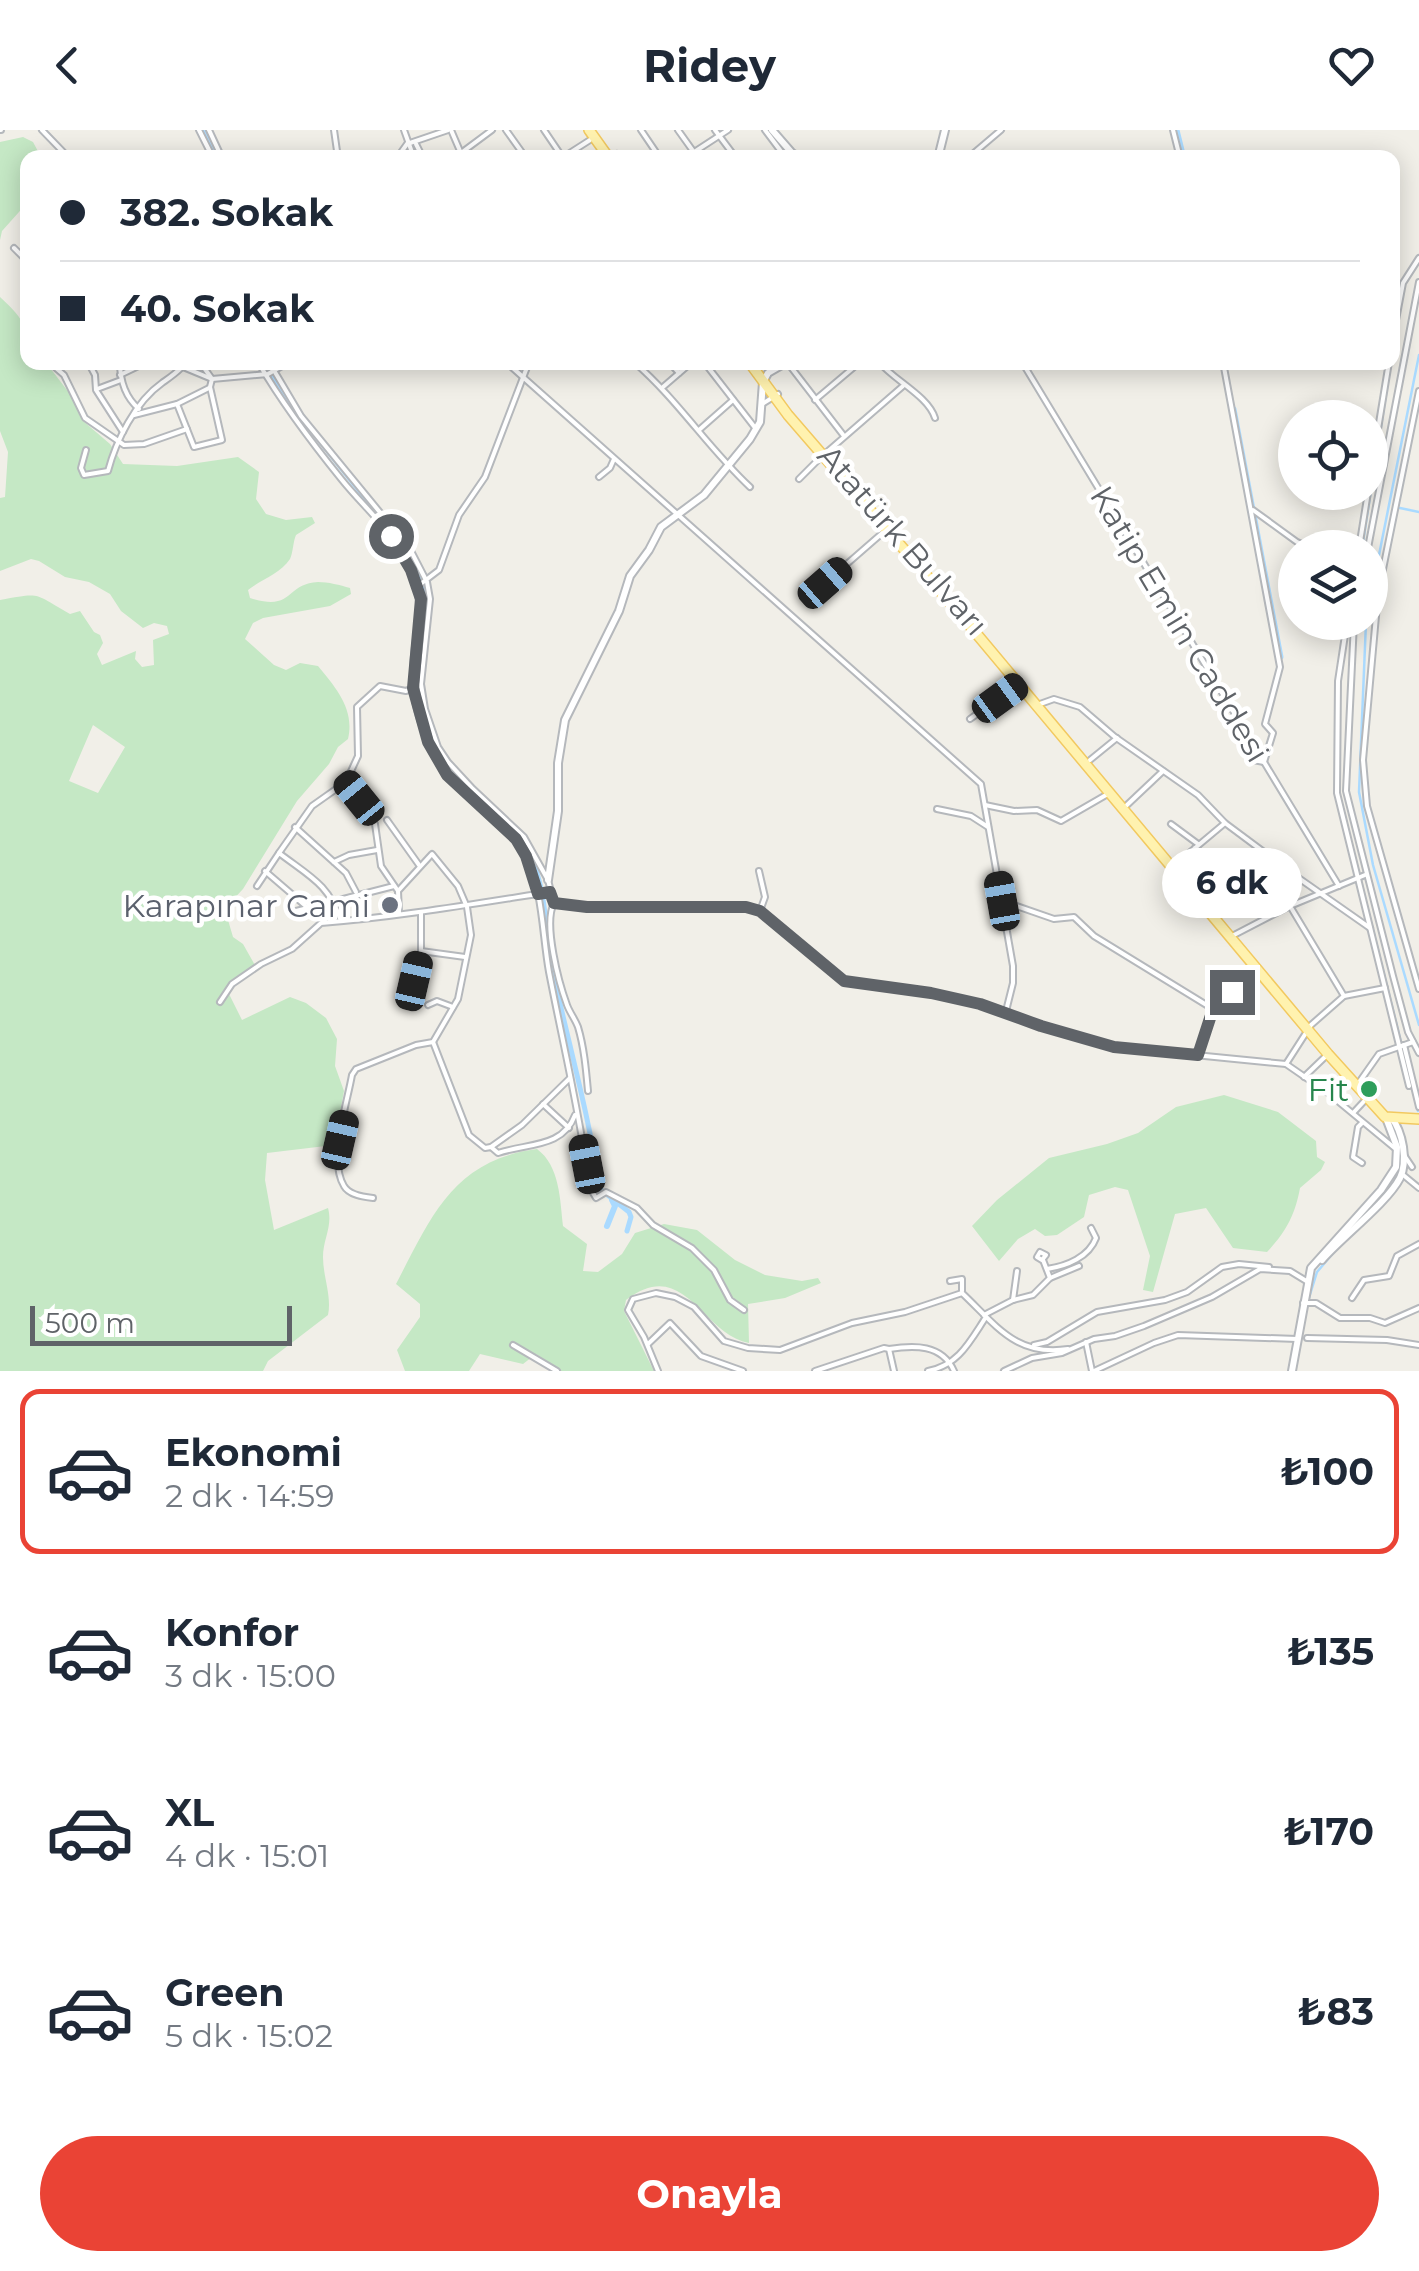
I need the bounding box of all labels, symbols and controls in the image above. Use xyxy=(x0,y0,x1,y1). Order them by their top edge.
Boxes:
icon: back xyxy=(40,38,95,93)
text: Ridey xyxy=(643,38,776,93)
icon: heart xyxy=(1324,38,1379,93)
text: 382. Sokak xyxy=(120,189,333,236)
text: 40. Sokak xyxy=(120,285,314,332)
map controls xyxy=(1278,400,1388,640)
button: locate xyxy=(1278,400,1388,510)
street label: Atatürk Bulvarı xyxy=(810,437,996,643)
street label: Katip Emin Caddesi xyxy=(1082,479,1278,769)
route start xyxy=(369,514,414,559)
button: layers xyxy=(1278,530,1388,640)
car xyxy=(793,552,857,614)
car xyxy=(967,668,1033,728)
car xyxy=(328,765,390,831)
callout: 6 dk xyxy=(1162,847,1302,917)
text: 6 dk xyxy=(1196,863,1268,902)
car xyxy=(982,869,1022,933)
place label: Karapınar Cami xyxy=(122,886,370,925)
marker: Karapınar Cami xyxy=(379,894,401,916)
car xyxy=(393,948,435,1014)
route end xyxy=(1210,970,1255,1015)
place label: Fit xyxy=(1307,1070,1349,1109)
marker: Fit xyxy=(1358,1078,1380,1100)
car xyxy=(319,1107,361,1173)
car xyxy=(567,1132,607,1196)
scale bar xyxy=(30,1301,292,1346)
text: 500 m xyxy=(45,1306,135,1340)
icon: car xyxy=(45,1427,135,1517)
text: Ekonomi xyxy=(165,1429,342,1476)
text: ₺100 xyxy=(1280,1448,1374,1495)
text: 2 dk · 14:59 xyxy=(165,1476,335,1515)
icon: car xyxy=(45,1607,135,1697)
text: Konfor xyxy=(165,1609,299,1656)
text: ₺135 xyxy=(1287,1628,1374,1675)
text: 3 dk · 15:00 xyxy=(165,1656,336,1695)
icon: car xyxy=(45,1787,135,1877)
text: XL xyxy=(165,1789,214,1836)
text: ₺170 xyxy=(1283,1808,1374,1855)
text: 4 dk · 15:01 xyxy=(165,1836,329,1875)
icon: car xyxy=(45,1967,135,2057)
text: Green xyxy=(165,1969,285,2016)
text: ₺83 xyxy=(1298,1988,1374,2035)
text: 5 dk · 15:02 xyxy=(165,2016,333,2055)
button: Onayla xyxy=(40,2136,1379,2251)

